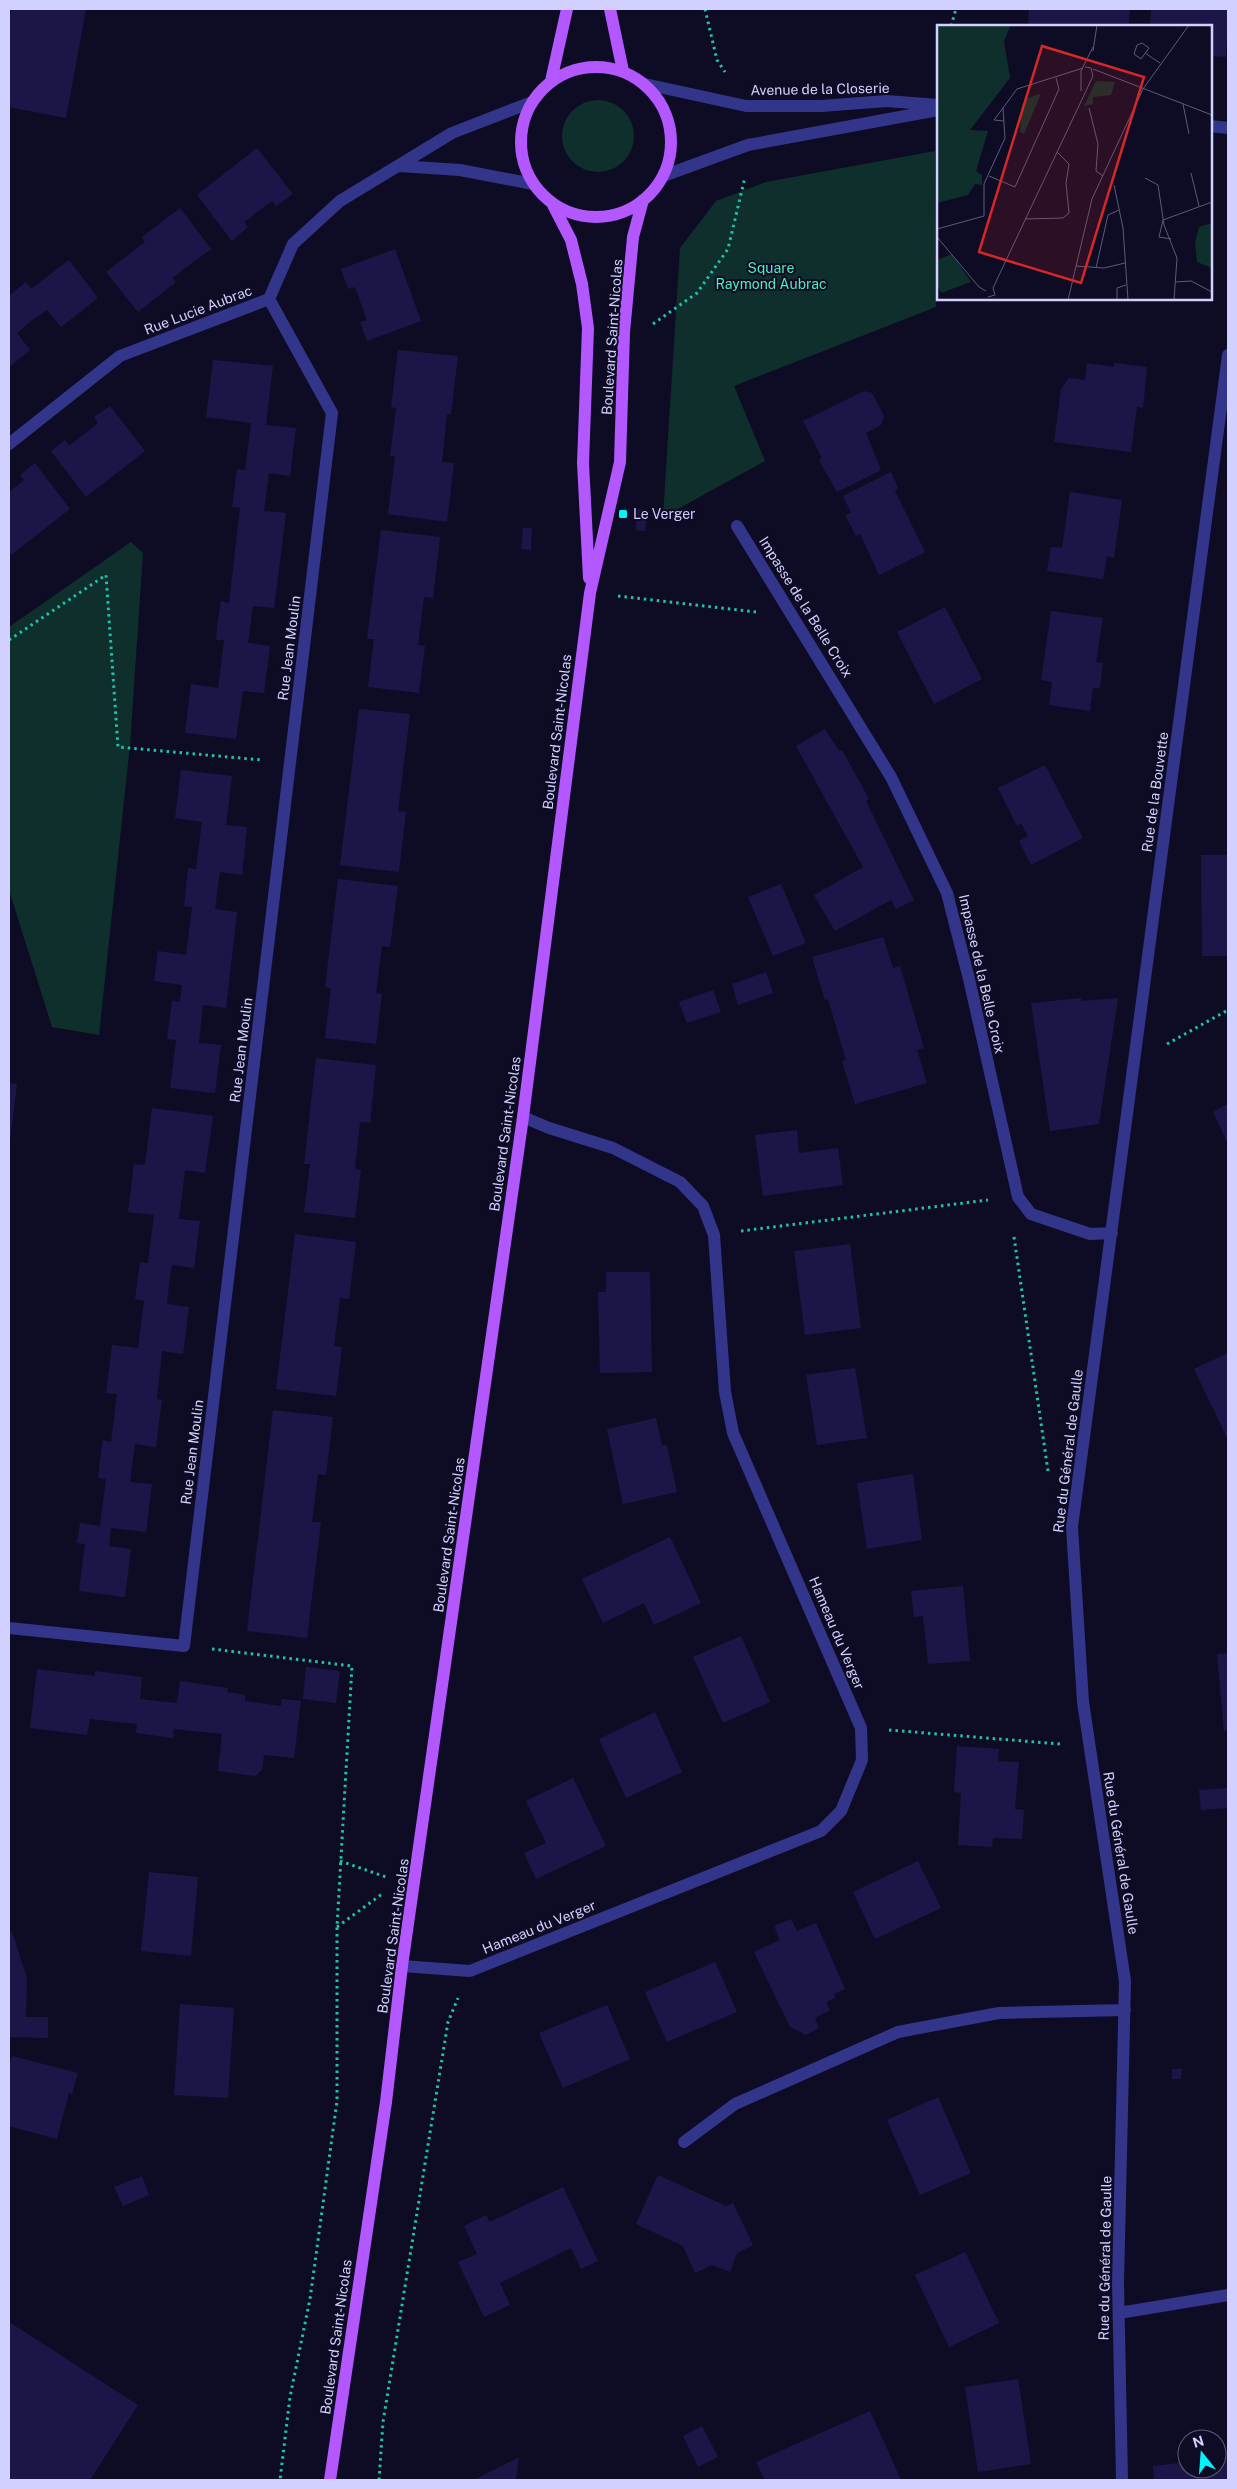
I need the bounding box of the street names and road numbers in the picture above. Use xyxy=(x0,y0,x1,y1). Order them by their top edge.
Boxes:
street label: Avenue de la Closerie xyxy=(750,80,890,98)
street label: Boulevard Saint-Nicolas xyxy=(599,259,625,415)
street label: Rue Lucie Aubrac xyxy=(142,282,254,338)
street label: Impasse de la Belle Croix xyxy=(756,534,856,680)
street label: Rue Jean Moulin xyxy=(275,595,303,701)
street label: Boulevard Saint-Nicolas xyxy=(540,654,574,810)
street label: Rue de la Bouvette xyxy=(1139,731,1171,853)
street label: Impasse de la Belle Croix xyxy=(956,893,1008,1055)
street label: Rue Jean Moulin xyxy=(227,997,255,1103)
street label: Boulevard Saint-Nicolas xyxy=(486,1056,524,1212)
street label: Rue du Général de Gaulle xyxy=(1050,1368,1086,1534)
street label: Rue Jean Moulin xyxy=(178,1399,206,1505)
street label: Boulevard Saint-Nicolas xyxy=(430,1457,468,1613)
street label: Hameau du Verger xyxy=(806,1574,868,1692)
street label: Rue du Général de Gaulle xyxy=(1100,1770,1142,1936)
street label: Boulevard Saint-Nicolas xyxy=(374,1858,412,2014)
street label: Hameau du Verger xyxy=(480,1897,598,1957)
street label: Rue du Général de Gaulle xyxy=(1096,2175,1114,2340)
street label: Boulevard Saint-Nicolas xyxy=(317,2259,355,2415)

